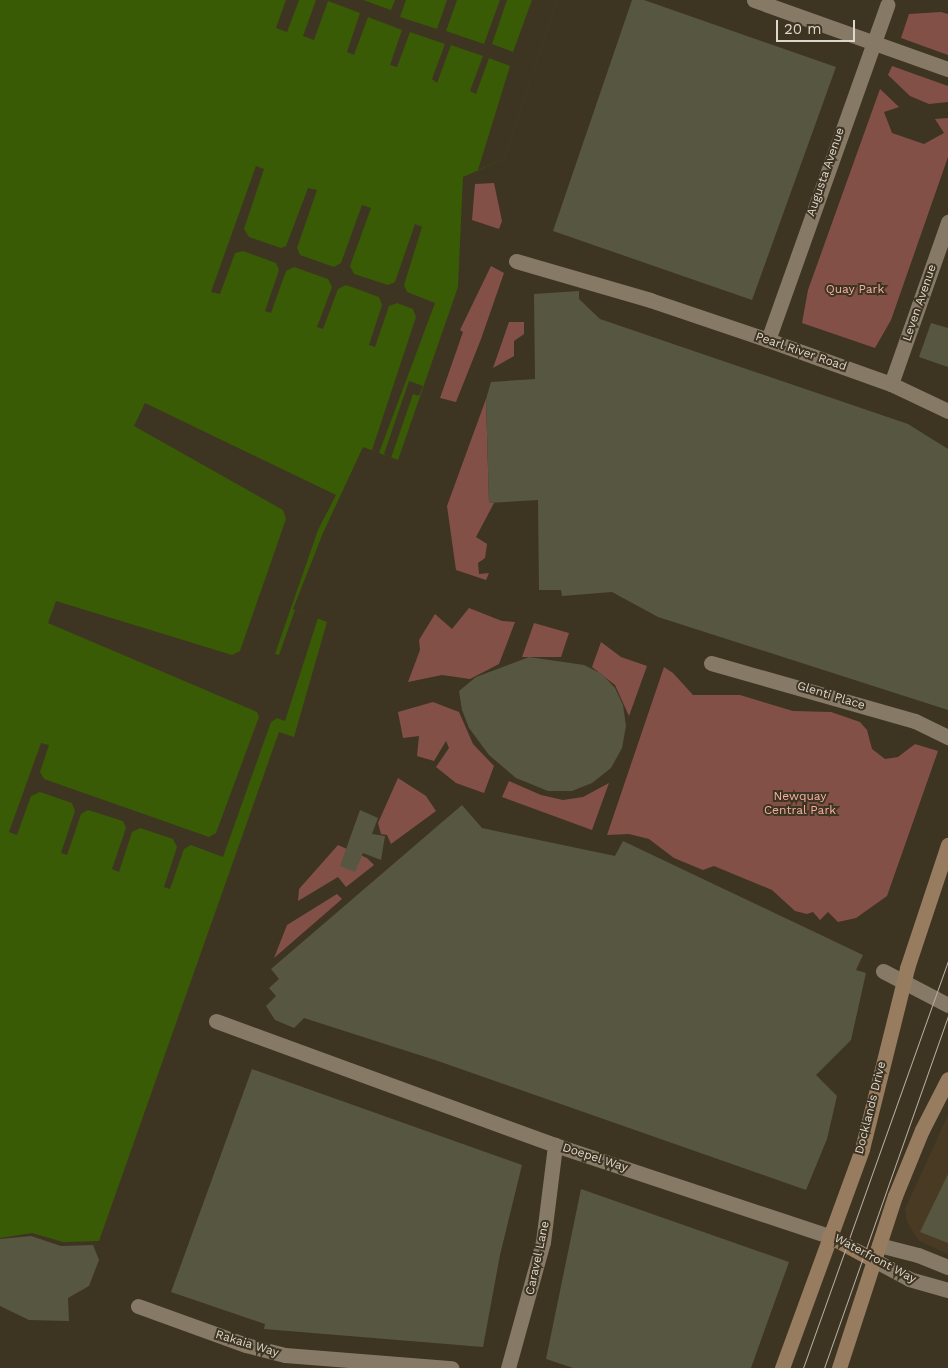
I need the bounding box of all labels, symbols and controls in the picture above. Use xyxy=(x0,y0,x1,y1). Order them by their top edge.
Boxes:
scale bar xyxy=(778,10,857,42)
text: 20 m xyxy=(784,20,822,38)
street label: Augusta Avenue xyxy=(804,125,848,219)
street label: Leven Avenue xyxy=(900,262,940,344)
park label: Quay Park xyxy=(826,283,884,297)
street label: Pearl River Road xyxy=(753,330,849,374)
street label: Glenti Place xyxy=(795,679,867,713)
park label: Newquay Central Park xyxy=(764,790,836,818)
street label: Docklands Drive xyxy=(853,1060,889,1156)
street label: Doepel Way xyxy=(560,1141,630,1175)
street label: Caravel Lane xyxy=(523,1220,553,1296)
street label: Waterfront Way xyxy=(831,1231,919,1287)
street label: Rakaia Way xyxy=(213,1327,281,1361)

